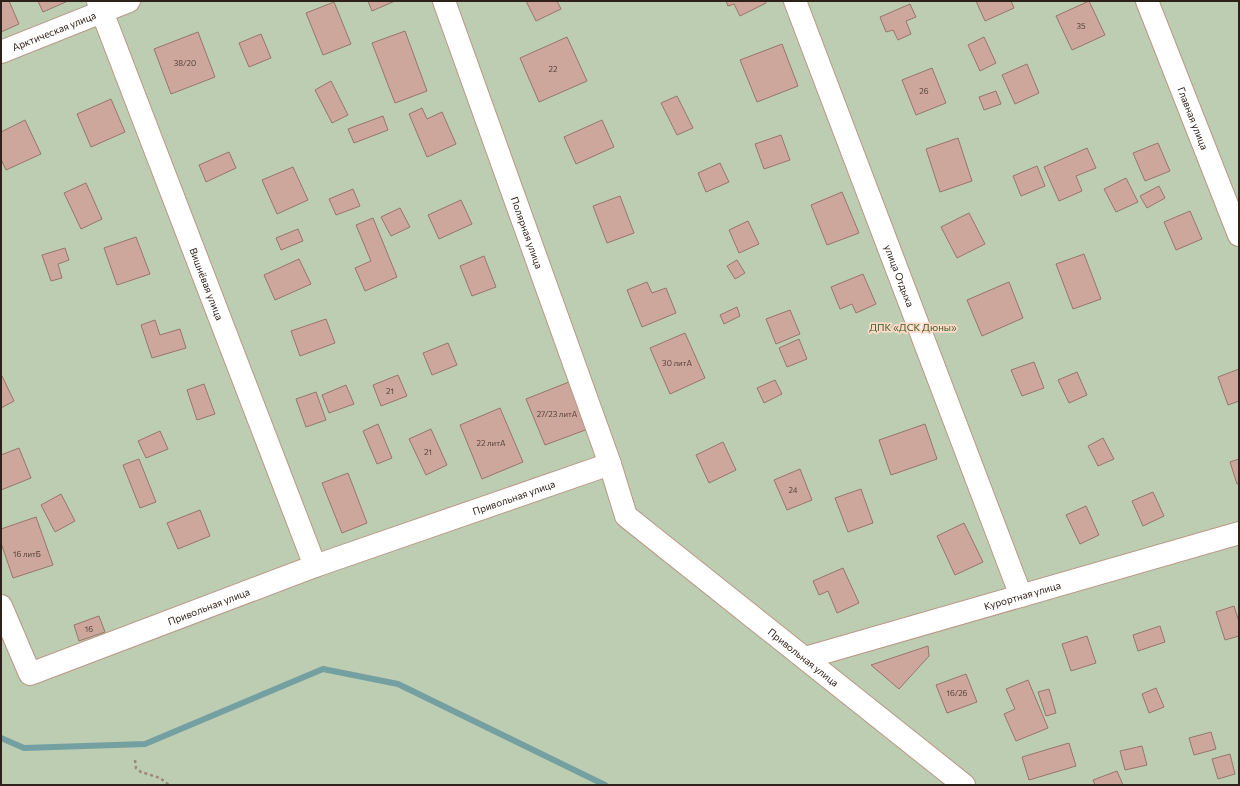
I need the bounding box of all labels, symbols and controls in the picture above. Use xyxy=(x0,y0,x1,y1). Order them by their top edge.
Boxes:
street label: Арктическая улица xyxy=(10,9,98,53)
house number: 35 xyxy=(1076,21,1086,31)
house number: 38/20 xyxy=(174,58,196,68)
house number: 22 xyxy=(549,64,558,74)
street label: Главная улица xyxy=(1175,85,1211,151)
house number: 26 xyxy=(919,86,929,96)
street label: Полярная улица xyxy=(509,195,545,270)
street label: улица Отдыха xyxy=(882,243,917,309)
street label: Вишнёвая улица xyxy=(187,246,226,322)
park label: ДПК «ДСК Дюны» xyxy=(869,321,957,333)
house number: 30 литА xyxy=(662,358,692,368)
house number: 21 xyxy=(386,386,394,396)
house number: 27/23 литА xyxy=(537,409,578,419)
house number: 22 литА xyxy=(477,438,506,448)
house number: 21 xyxy=(424,447,432,457)
street label: Привольная улица xyxy=(471,477,557,517)
house number: 24 xyxy=(788,485,798,495)
house number: 16 литБ xyxy=(13,549,41,559)
street label: Курортная улица xyxy=(982,579,1062,612)
street label: Привольная улица xyxy=(166,585,251,627)
house number: 16 xyxy=(85,624,93,634)
street label: Привольная улица xyxy=(766,626,841,689)
house number: 16/26 xyxy=(947,688,968,698)

